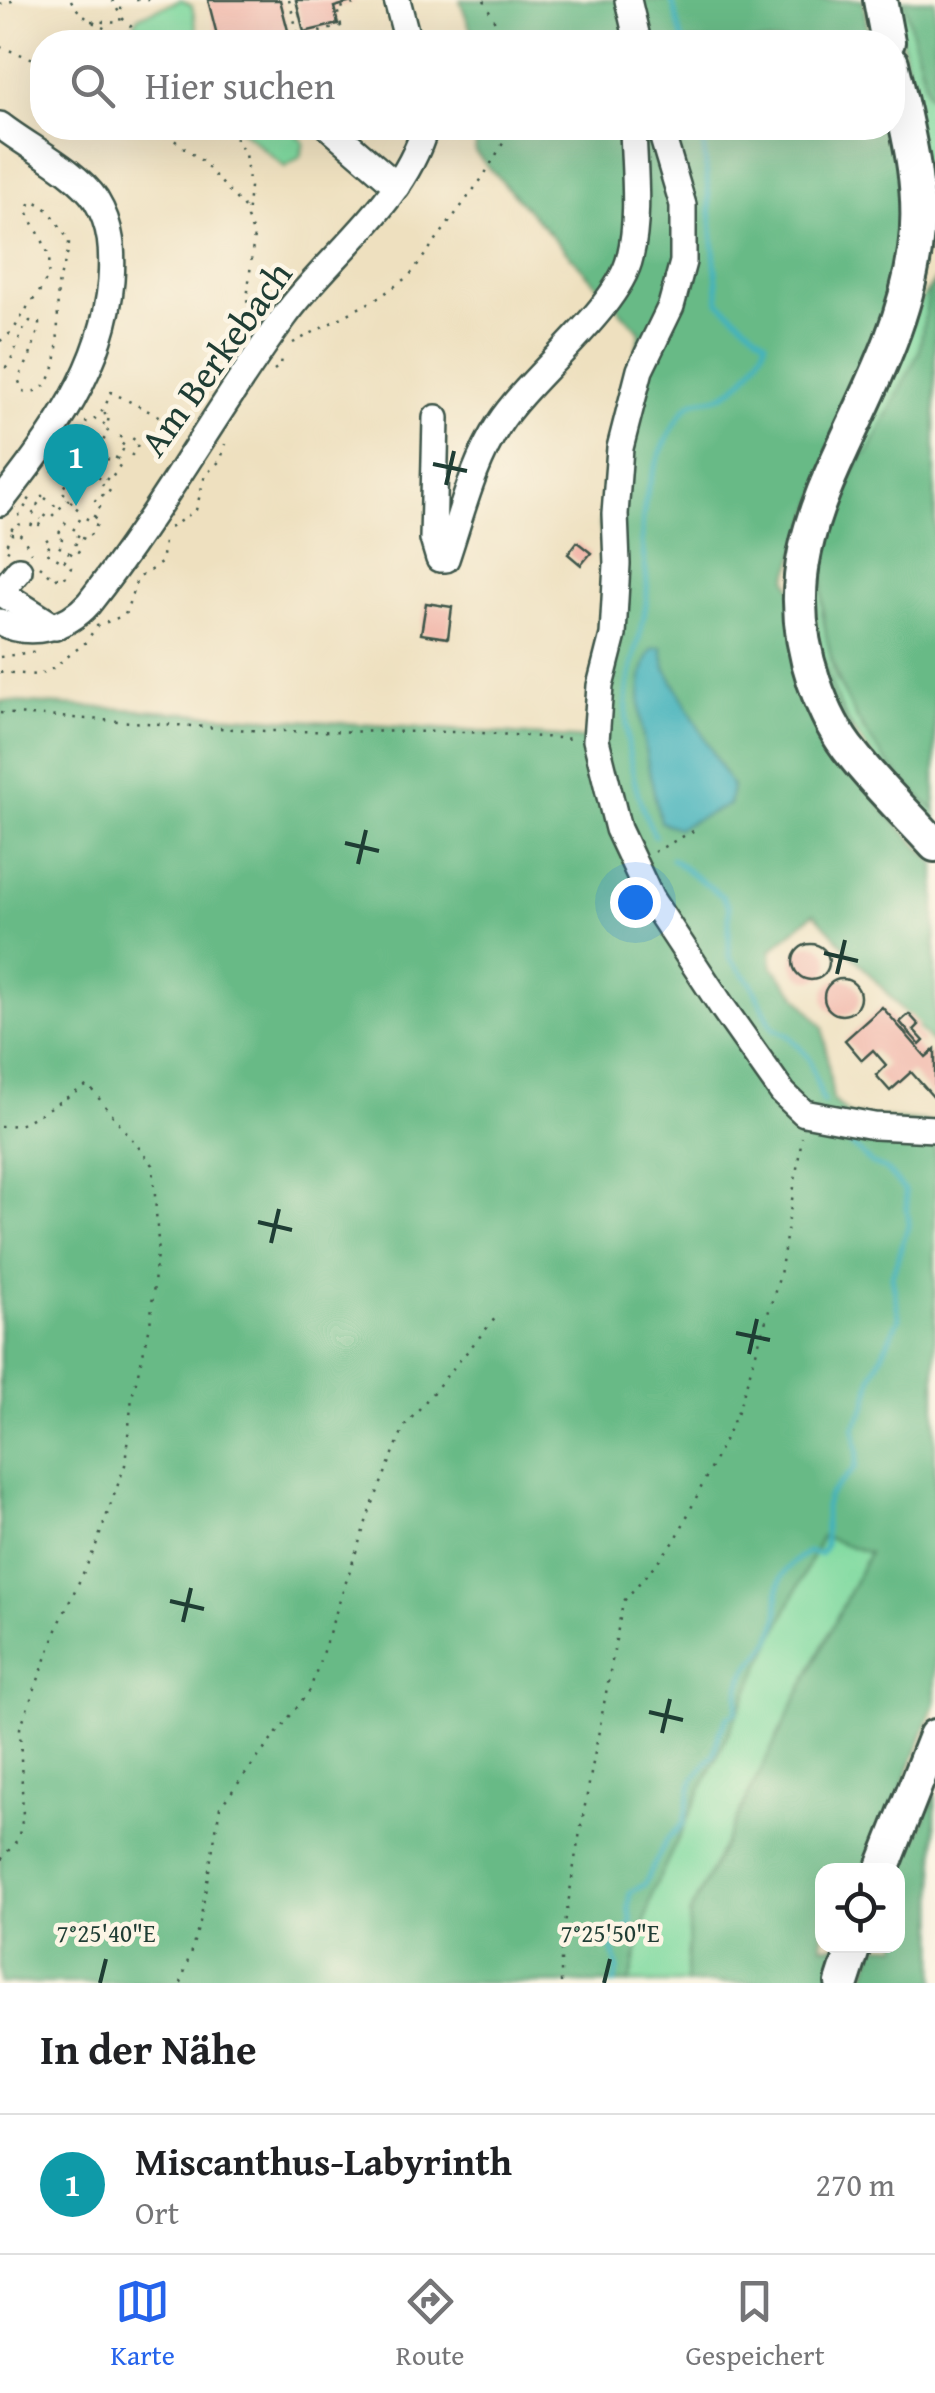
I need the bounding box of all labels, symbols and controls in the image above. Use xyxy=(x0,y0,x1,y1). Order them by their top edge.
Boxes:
search box xyxy=(30,30,905,140)
text: Hier suchen xyxy=(145,57,335,113)
icon: search xyxy=(65,58,120,113)
street label: Am Berkebach xyxy=(125,249,305,467)
pin: 1 xyxy=(44,424,108,506)
your location xyxy=(610,877,661,928)
map controls xyxy=(815,1863,905,1953)
button: locate xyxy=(815,1863,905,1953)
text: 7°25'40"E xyxy=(56,1915,156,1951)
text: 7°25'50"E xyxy=(560,1915,660,1951)
text: In der Nähe xyxy=(40,2018,257,2079)
text: Miscanthus-Labyrinth xyxy=(135,2133,512,2189)
text: 1 xyxy=(64,2161,81,2208)
text: 270 m xyxy=(816,2161,895,2208)
text: Ort xyxy=(135,2189,179,2236)
tab: Karte xyxy=(110,2274,175,2375)
tab: Route xyxy=(396,2274,464,2375)
tab: Gespeichert xyxy=(685,2274,825,2375)

